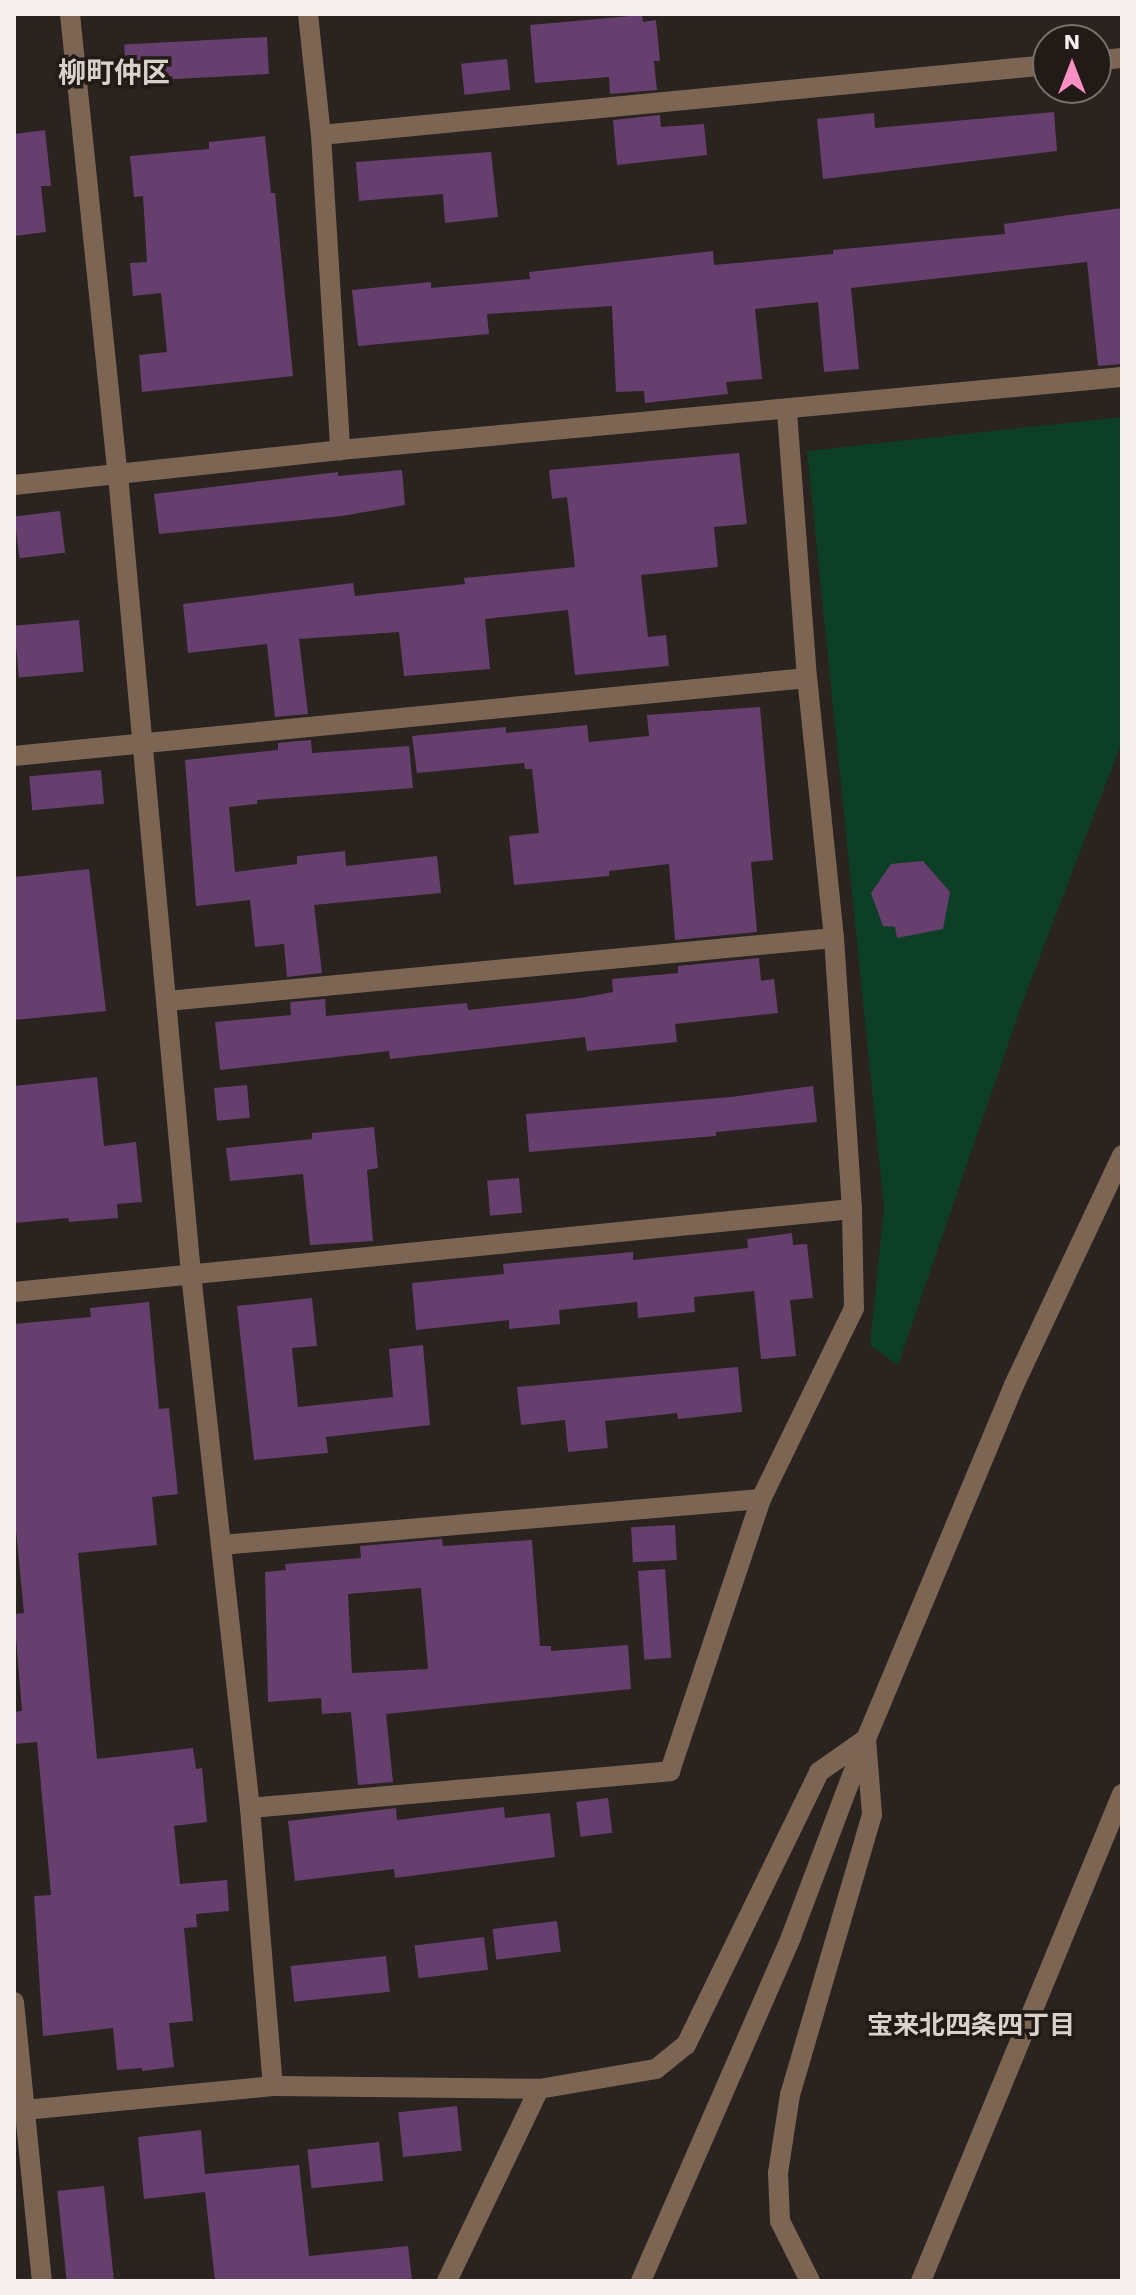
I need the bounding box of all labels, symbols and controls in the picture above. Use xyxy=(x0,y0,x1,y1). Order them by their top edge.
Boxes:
north arrow xyxy=(1032,24,1112,104)
text: N xyxy=(1064,29,1080,54)
district label: 柳町仲区 xyxy=(58,56,170,90)
district label: 宝来北四条四丁目 xyxy=(867,2010,1075,2042)

